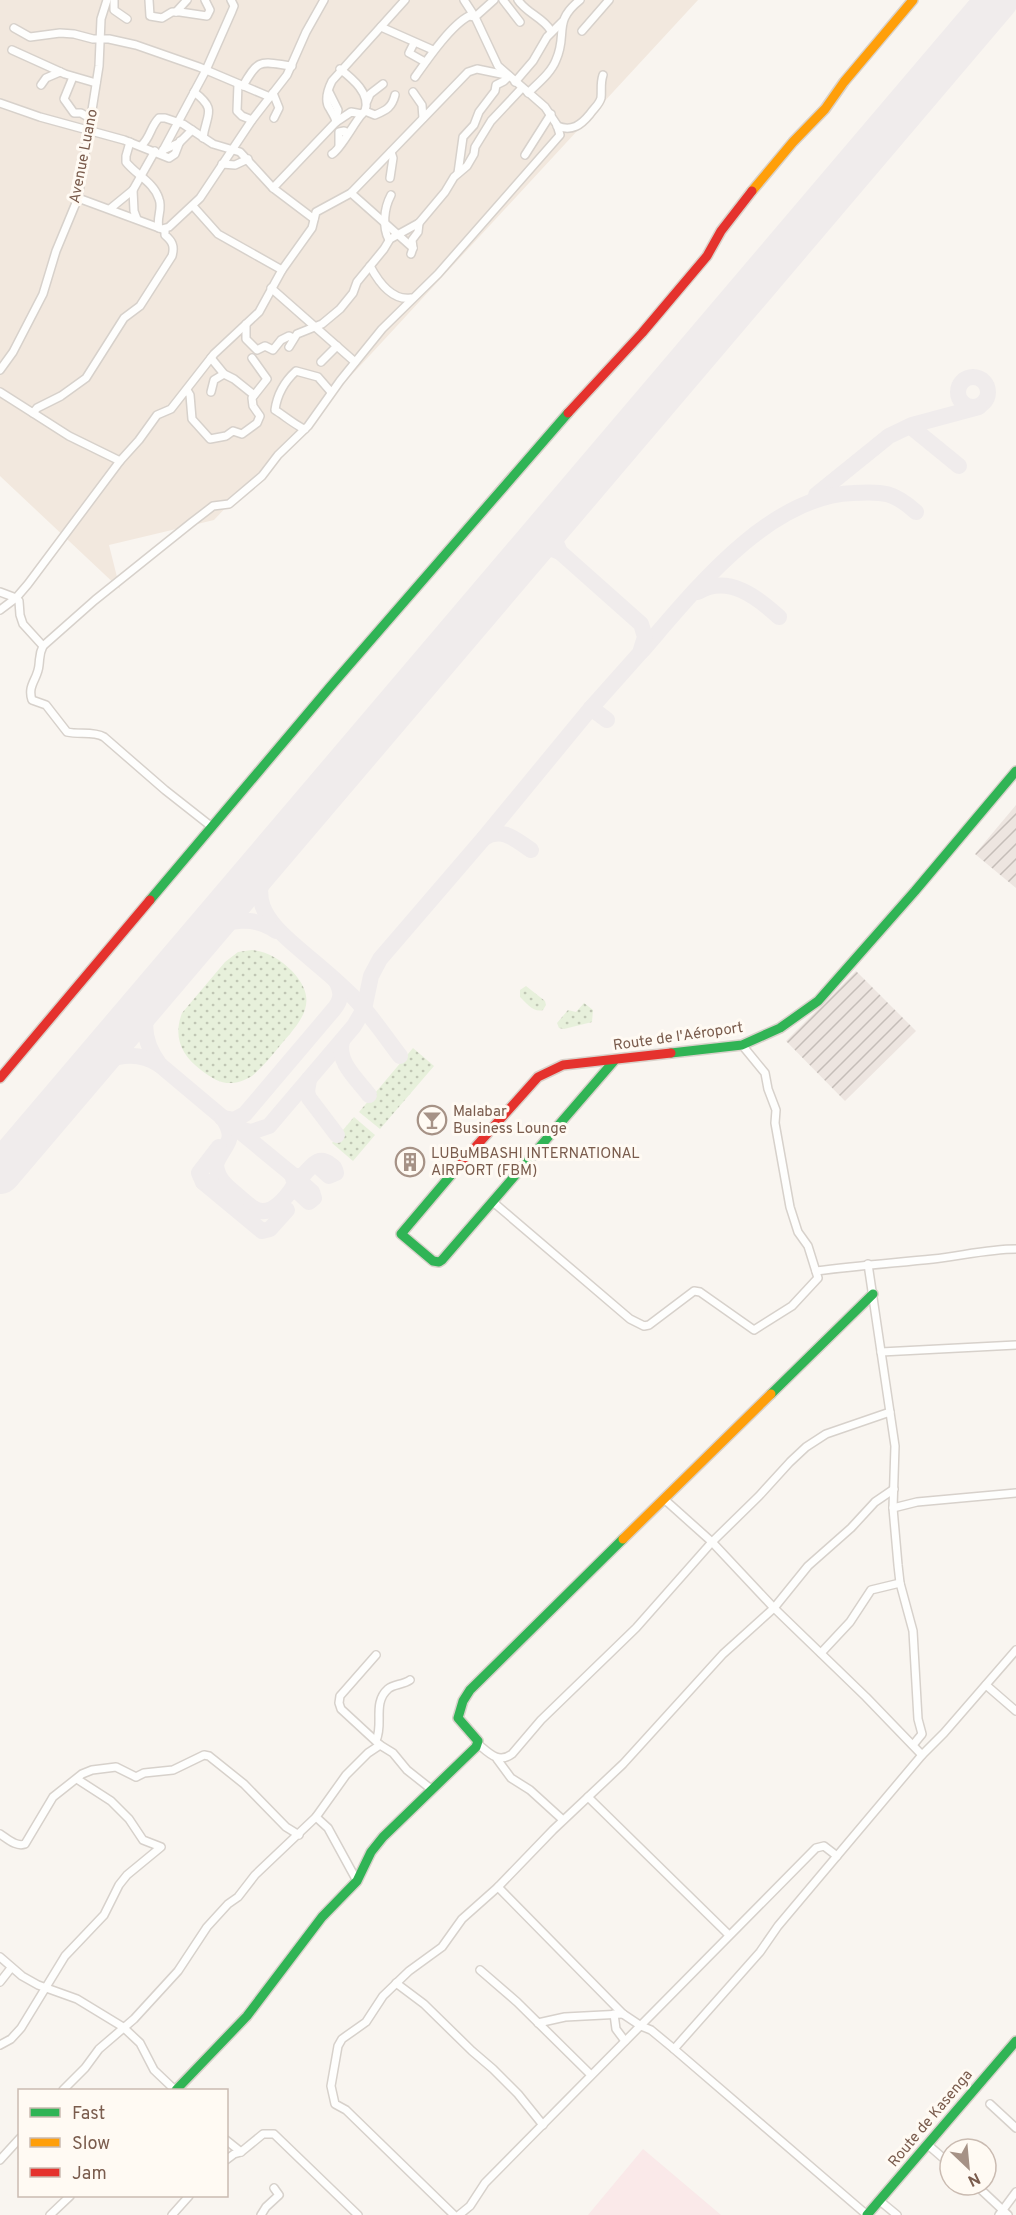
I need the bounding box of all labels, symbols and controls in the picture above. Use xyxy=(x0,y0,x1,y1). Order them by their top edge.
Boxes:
street label: Avenue Luano xyxy=(66,107,103,205)
street label: Route de l'Aéroport xyxy=(612,1019,745,1056)
place label: Malabar Business Lounge xyxy=(453,1103,567,1139)
bar icon: Malabar Business Lounge xyxy=(416,1104,448,1136)
place label: LUBuMBASHI INTERNATIONAL AIRPORT (FBM) xyxy=(431,1145,640,1181)
building icon: LUBuMBASHI INTERNATIONAL AIRPORT (FBM) xyxy=(394,1146,426,1178)
street label: Route de Kasenga xyxy=(885,2066,977,2172)
legend xyxy=(18,2089,228,2197)
text: Fast xyxy=(72,2103,105,2126)
text: Slow xyxy=(72,2133,110,2156)
north arrow xyxy=(938,2137,998,2197)
text: Jam xyxy=(72,2163,107,2186)
text: N xyxy=(964,2167,983,2190)

